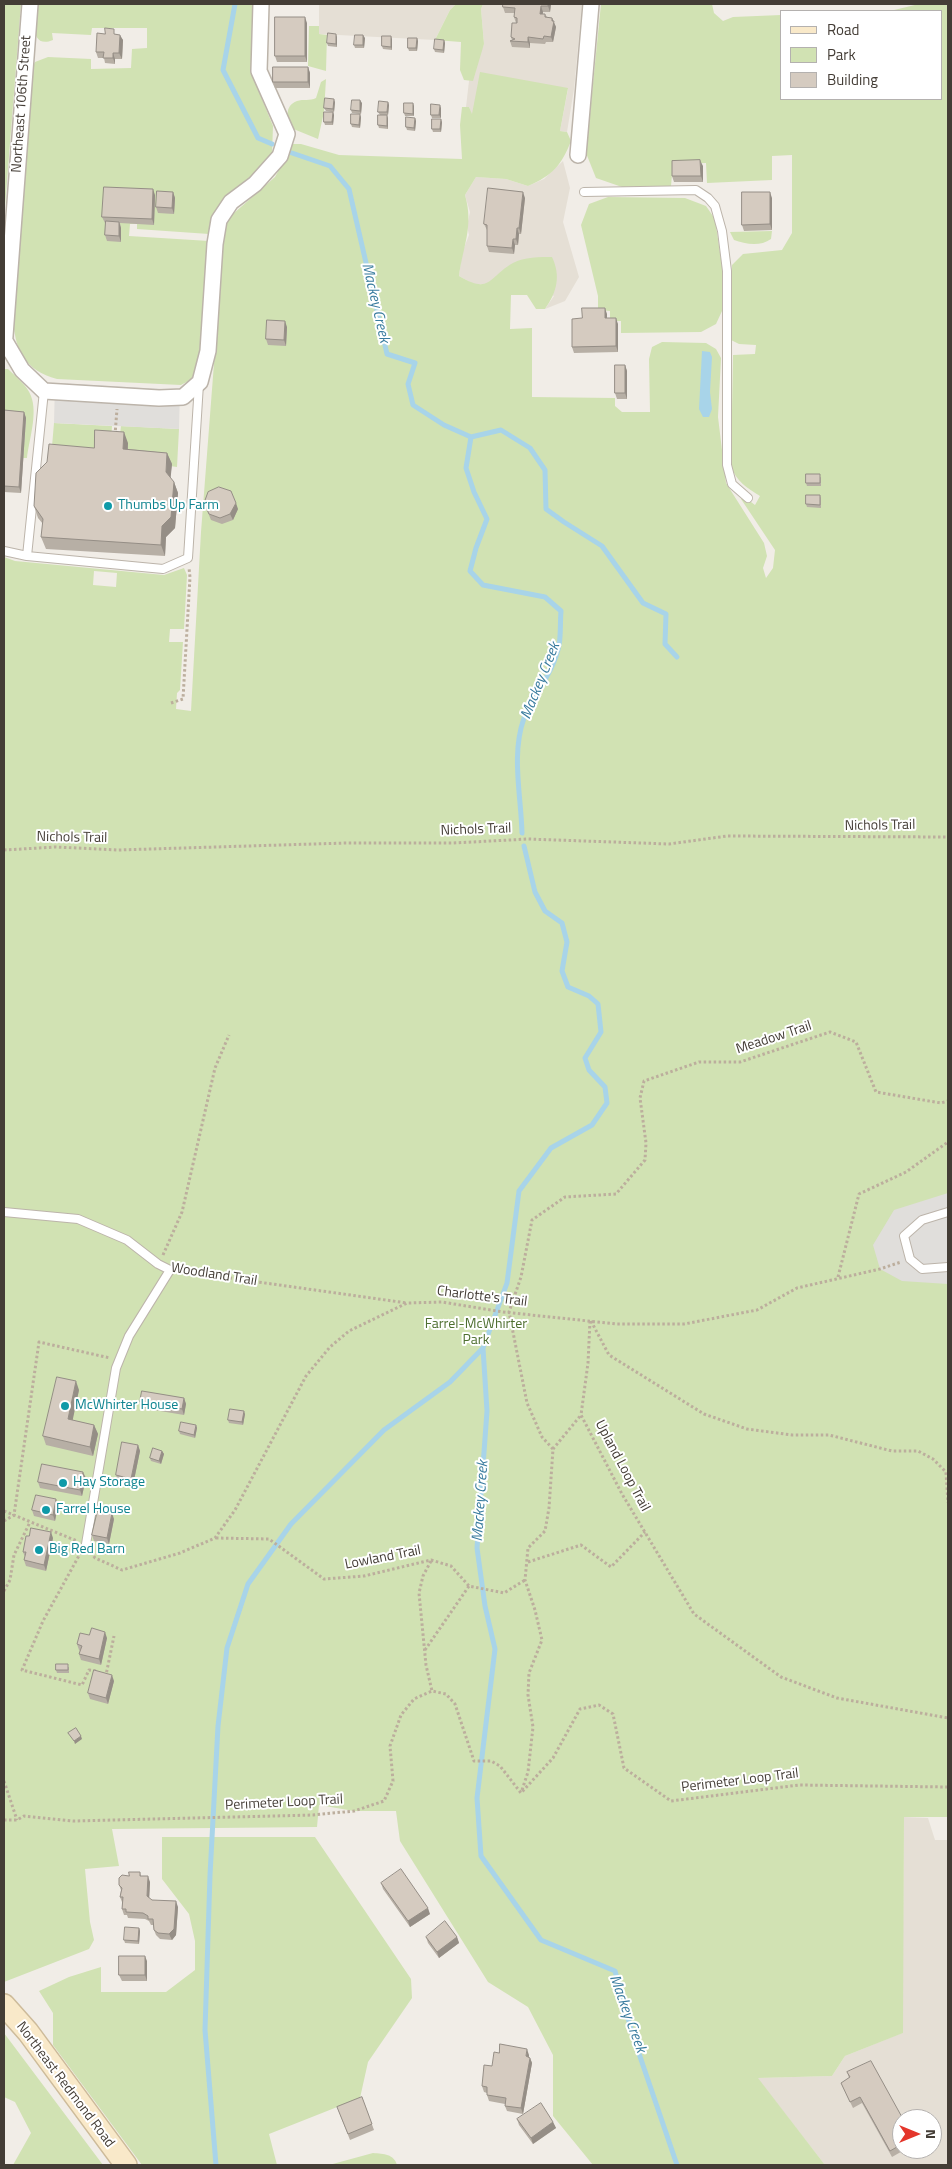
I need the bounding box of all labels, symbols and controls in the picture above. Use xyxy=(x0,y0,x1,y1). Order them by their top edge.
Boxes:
legend xyxy=(780,10,942,100)
text: Road xyxy=(827,18,859,41)
street label: Northeast 106th Street xyxy=(9,35,35,173)
text: Park xyxy=(827,43,856,66)
text: Building xyxy=(827,68,878,91)
water label: Mackey Creek xyxy=(357,261,393,345)
place label: Thumbs Up Farm xyxy=(118,498,219,514)
marker: Thumbs Up Farm xyxy=(102,500,114,512)
water label: Mackey Creek xyxy=(517,640,565,722)
street label: Nichols Trail xyxy=(845,817,915,835)
street label: Nichols Trail xyxy=(440,820,512,840)
street label: Nichols Trail xyxy=(37,829,107,847)
street label: Meadow Trail xyxy=(734,1018,814,1058)
street label: Woodland Trail xyxy=(170,1260,258,1290)
street label: Charlotte's Trail xyxy=(436,1283,528,1311)
park label: Farrel-McWhirter Park xyxy=(425,1317,527,1350)
place label: McWhirter House xyxy=(75,1398,178,1414)
marker: McWhirter House xyxy=(59,1400,71,1412)
street label: Upland Loop Trail xyxy=(591,1418,653,1514)
water label: Mackey Creek xyxy=(469,1460,493,1542)
place label: Hay Storage xyxy=(73,1475,145,1491)
marker: Hay Storage xyxy=(57,1477,69,1489)
place label: Farrel House xyxy=(56,1502,131,1518)
marker: Farrel House xyxy=(40,1504,52,1516)
place label: Big Red Barn xyxy=(49,1542,125,1558)
street label: Lowland Trail xyxy=(344,1542,422,1574)
marker: Big Red Barn xyxy=(33,1544,45,1556)
street label: Perimeter Loop Trail xyxy=(680,1765,800,1797)
street label: Perimeter Loop Trail xyxy=(225,1792,343,1814)
water label: Mackey Creek xyxy=(605,1973,649,2055)
street label: Northeast Redmond Road xyxy=(12,2019,118,2151)
north arrow xyxy=(892,2109,942,2159)
text: N xyxy=(921,2129,942,2139)

